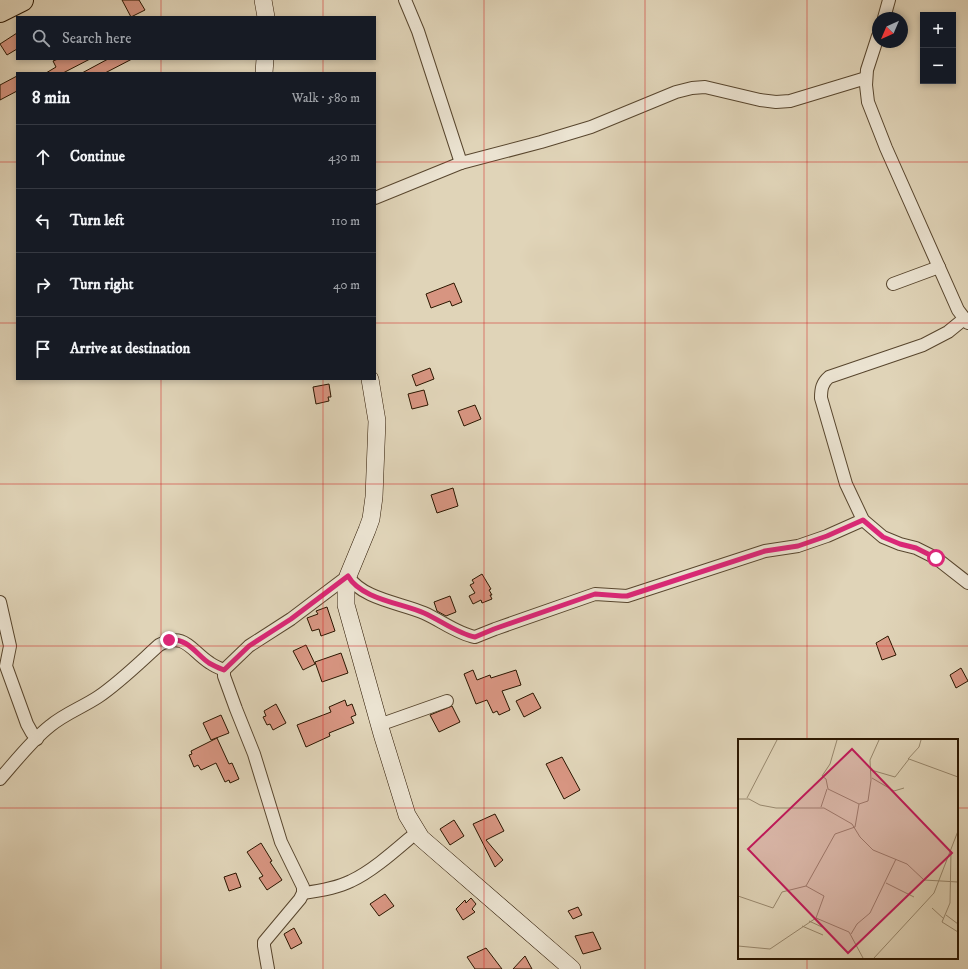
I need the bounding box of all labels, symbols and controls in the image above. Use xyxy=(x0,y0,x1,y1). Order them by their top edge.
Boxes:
north arrow xyxy=(872,12,908,48)
map controls xyxy=(920,12,956,84)
button: + xyxy=(920,12,956,48)
search box xyxy=(16,16,376,60)
icon: search xyxy=(30,27,52,49)
text: Search here xyxy=(62,29,131,48)
button: − xyxy=(920,48,956,84)
text: 8 min xyxy=(32,87,70,109)
text: Walk · 580 m xyxy=(292,90,360,106)
icon: ahead xyxy=(32,146,54,168)
text: Continue xyxy=(70,147,125,166)
text: 430 m xyxy=(328,149,360,165)
icon: left xyxy=(32,210,54,232)
text: Turn left xyxy=(70,211,124,230)
text: 110 m xyxy=(331,213,360,229)
icon: right xyxy=(32,274,54,296)
text: Turn right xyxy=(70,275,133,294)
text: 40 m xyxy=(333,277,360,293)
icon: arrive xyxy=(32,338,54,360)
text: Arrive at destination xyxy=(70,339,190,358)
route start xyxy=(927,549,945,567)
route end xyxy=(160,631,178,649)
inset map xyxy=(738,739,958,959)

